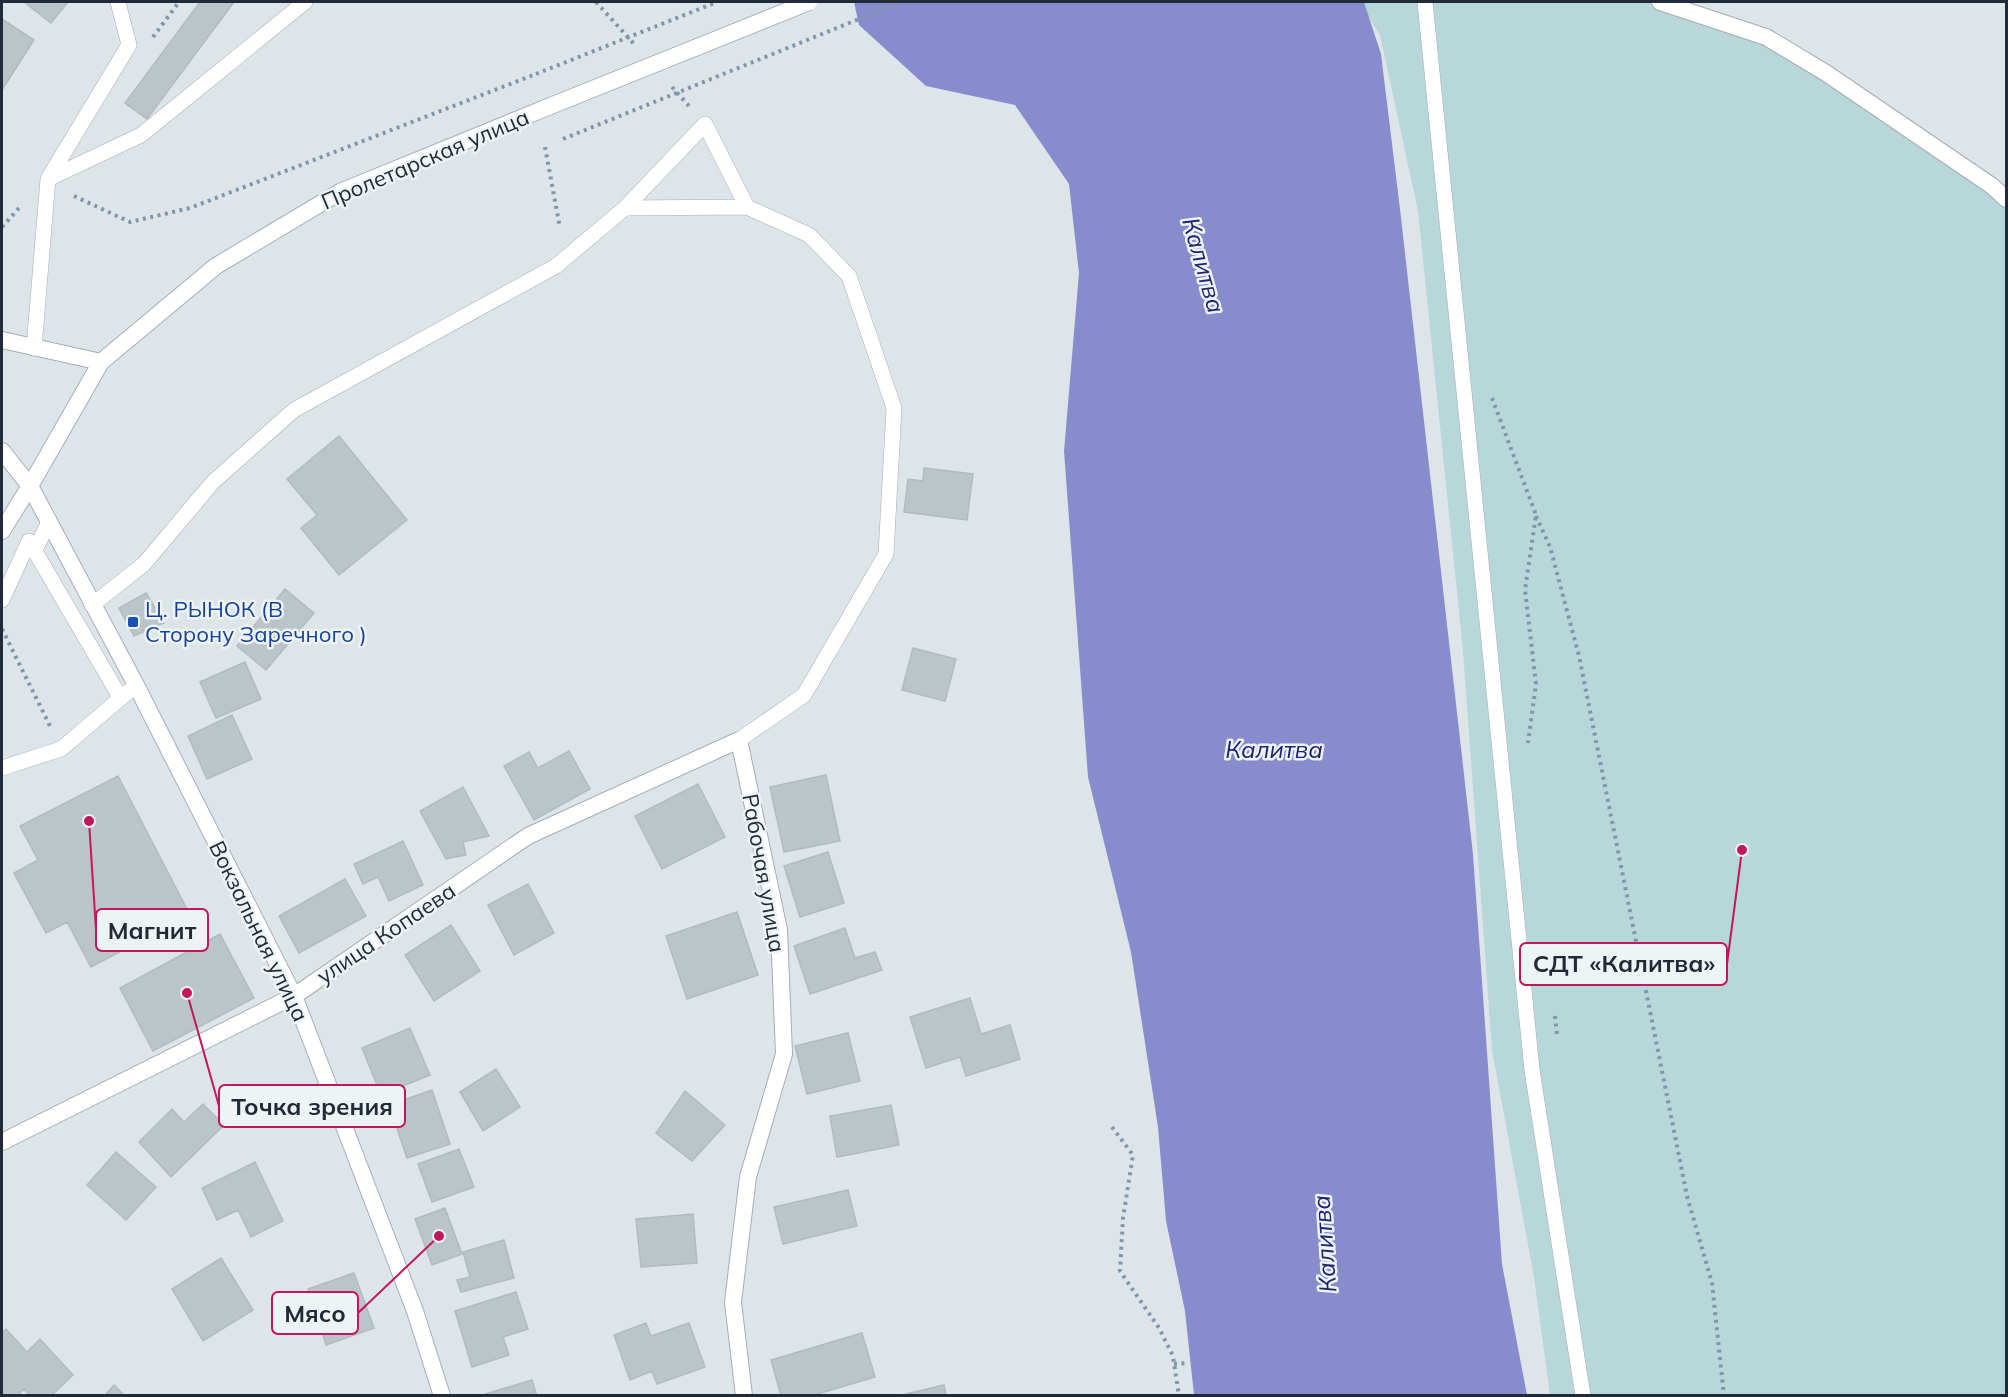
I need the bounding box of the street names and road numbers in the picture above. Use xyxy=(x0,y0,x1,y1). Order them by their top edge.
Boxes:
street label: Пролетарская улица xyxy=(317,103,533,215)
street label: Рабочая улица xyxy=(736,791,792,955)
street label: Вокзальная улица xyxy=(203,836,315,1026)
street label: улица Копаева xyxy=(311,876,461,990)

